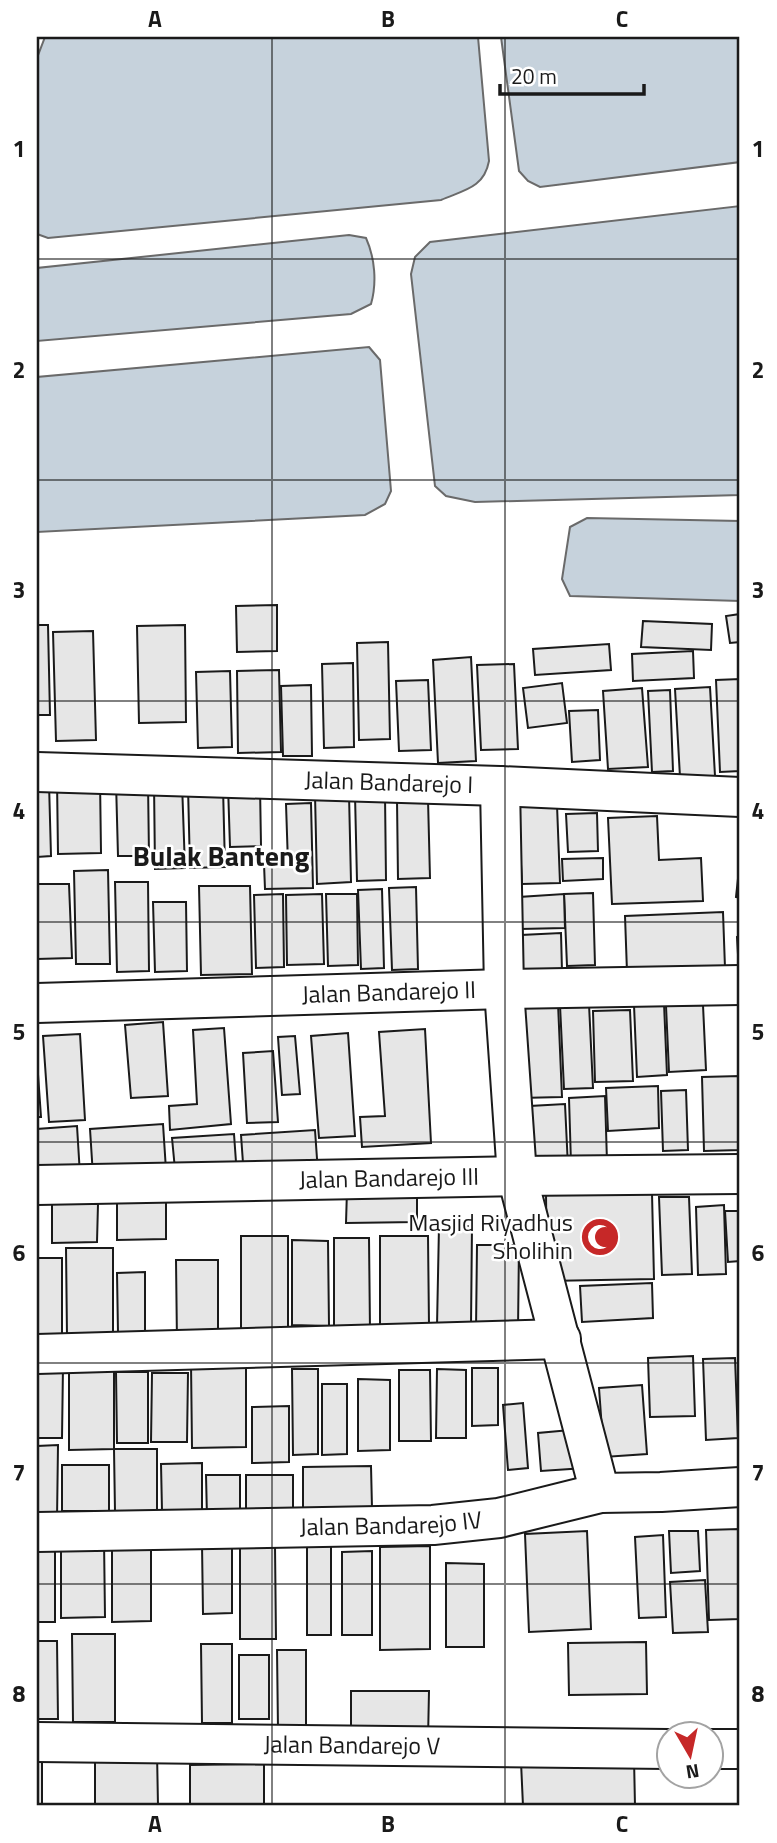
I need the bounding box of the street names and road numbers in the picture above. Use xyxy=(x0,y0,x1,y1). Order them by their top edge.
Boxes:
street label: Jalan Bandarejo I xyxy=(304,761,474,802)
street label: Jalan Bandarejo II xyxy=(301,971,477,1012)
street label: Jalan Bandarejo III xyxy=(298,1158,479,1197)
street label: Jalan Bandarejo IV xyxy=(299,1501,484,1544)
street label: Jalan Bandarejo V xyxy=(264,1726,441,1763)

